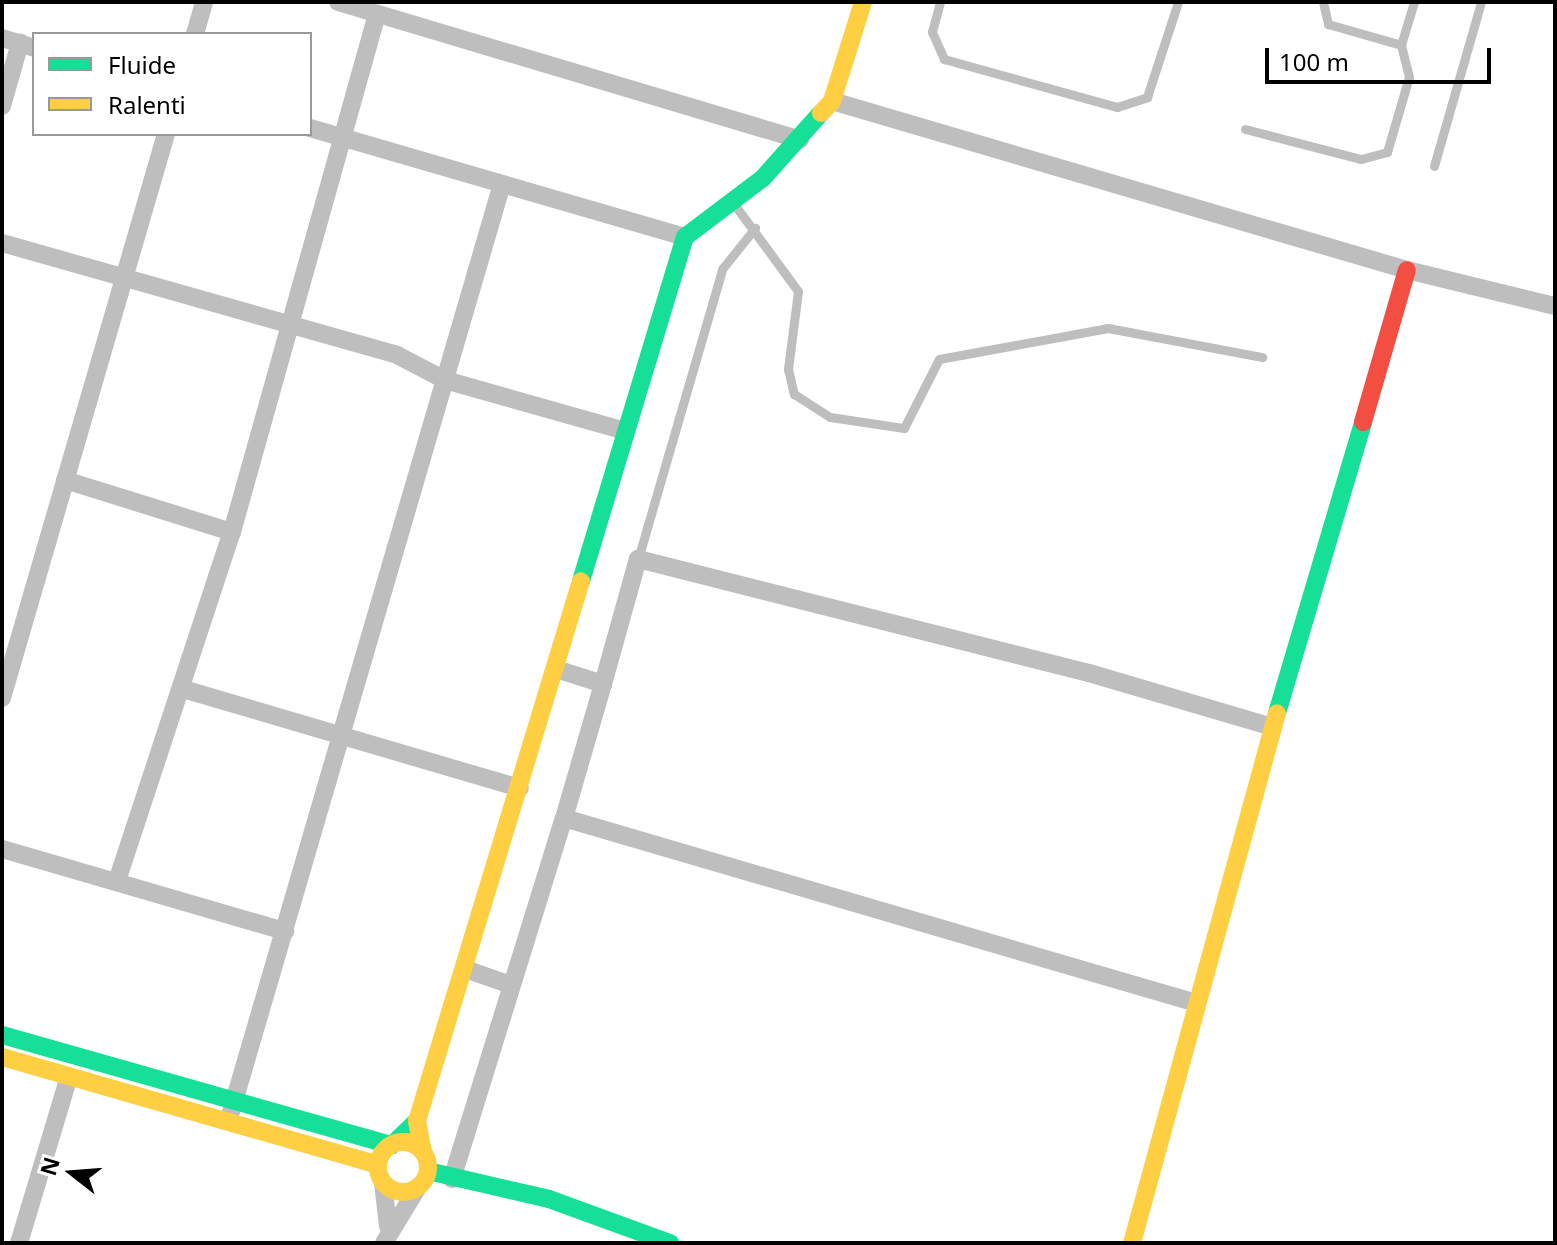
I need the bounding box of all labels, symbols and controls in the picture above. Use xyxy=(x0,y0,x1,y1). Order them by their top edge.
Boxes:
legend xyxy=(32,32,312,136)
scale bar xyxy=(1269,32,1495,82)
text: 100 m xyxy=(1279,45,1349,78)
text: Fluide xyxy=(108,48,176,81)
text: Ralenti xyxy=(108,88,186,121)
north arrow xyxy=(32,1133,112,1213)
text: N xyxy=(32,1153,66,1179)

